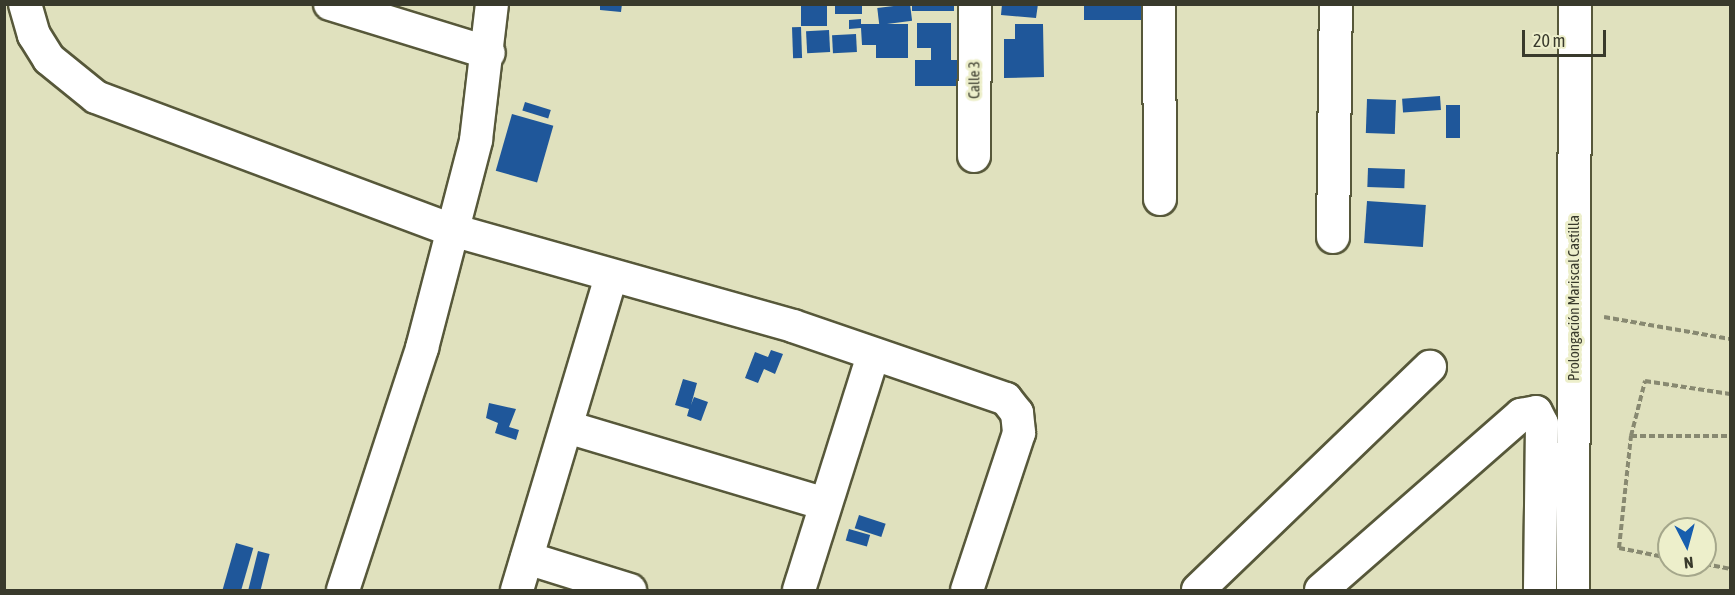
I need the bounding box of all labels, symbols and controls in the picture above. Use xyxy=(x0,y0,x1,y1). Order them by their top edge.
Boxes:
scale bar xyxy=(1525,18,1609,56)
text: 20 m xyxy=(1533,30,1565,51)
street label: Calle 3 xyxy=(965,61,983,99)
street label: Prolongación Mariscal Castilla xyxy=(1565,215,1583,381)
north arrow xyxy=(1657,517,1717,577)
text: N xyxy=(1683,553,1694,572)

